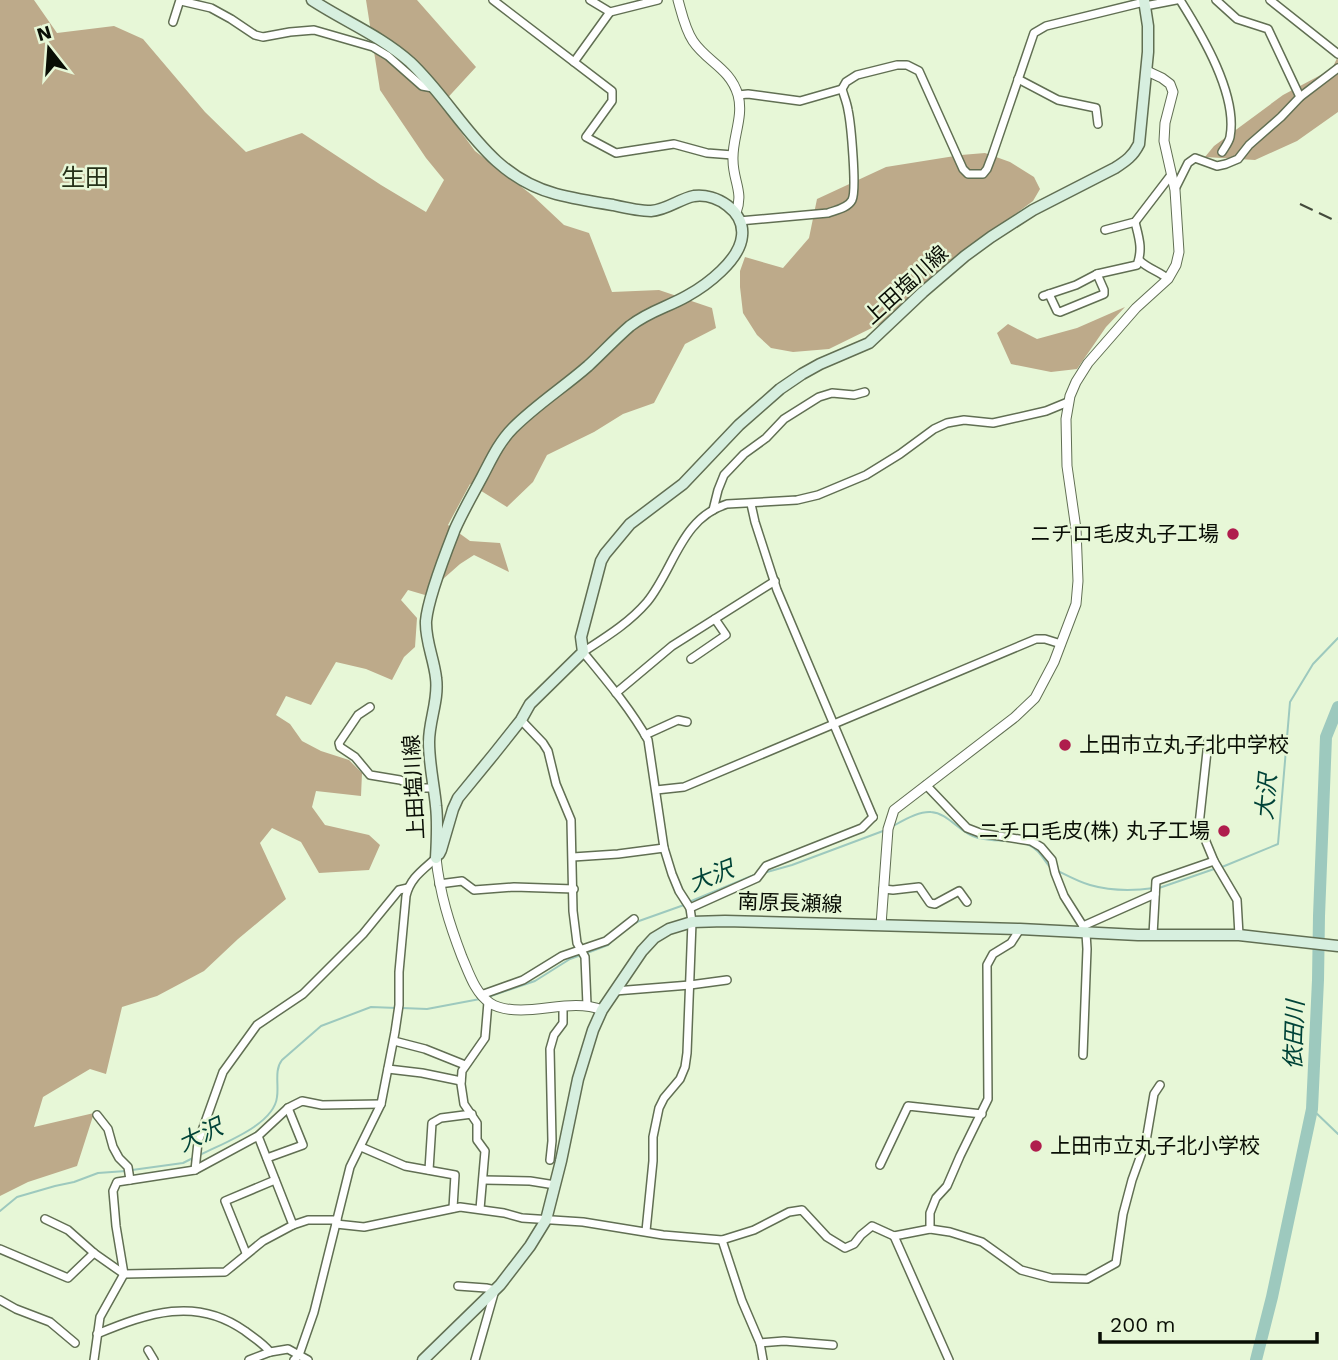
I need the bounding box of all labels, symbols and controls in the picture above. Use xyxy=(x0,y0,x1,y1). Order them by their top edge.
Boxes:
north arrow xyxy=(14,14,84,84)
text: N xyxy=(34,20,54,46)
district label: 生田 xyxy=(61,164,109,192)
street label: 上田塩川線 xyxy=(858,240,953,329)
place label: ニチロ毛皮丸子工場 xyxy=(1030,521,1219,546)
marker: ニチロ毛皮丸子工場 xyxy=(1225,526,1241,542)
place label: 上田市立丸子北中学校 xyxy=(1079,732,1289,757)
street label: 上田塩川線 xyxy=(398,734,429,840)
marker: 上田市立丸子北中学校 xyxy=(1057,737,1073,753)
water label: 大沢 xyxy=(1251,770,1282,821)
place label: ニチロ毛皮(株) 丸子工場 xyxy=(978,818,1210,843)
marker: ニチロ毛皮(株) 丸子工場 xyxy=(1216,823,1232,839)
water label: 大沢 xyxy=(685,855,740,897)
street label: 南原長瀬線 xyxy=(737,888,843,917)
water label: 依田川 xyxy=(1280,997,1309,1070)
water label: 大沢 xyxy=(174,1112,229,1157)
place label: 上田市立丸子北小学校 xyxy=(1050,1133,1260,1158)
marker: 上田市立丸子北小学校 xyxy=(1028,1138,1044,1154)
scale bar xyxy=(1100,1300,1317,1344)
text: 200 m xyxy=(1110,1312,1176,1337)

